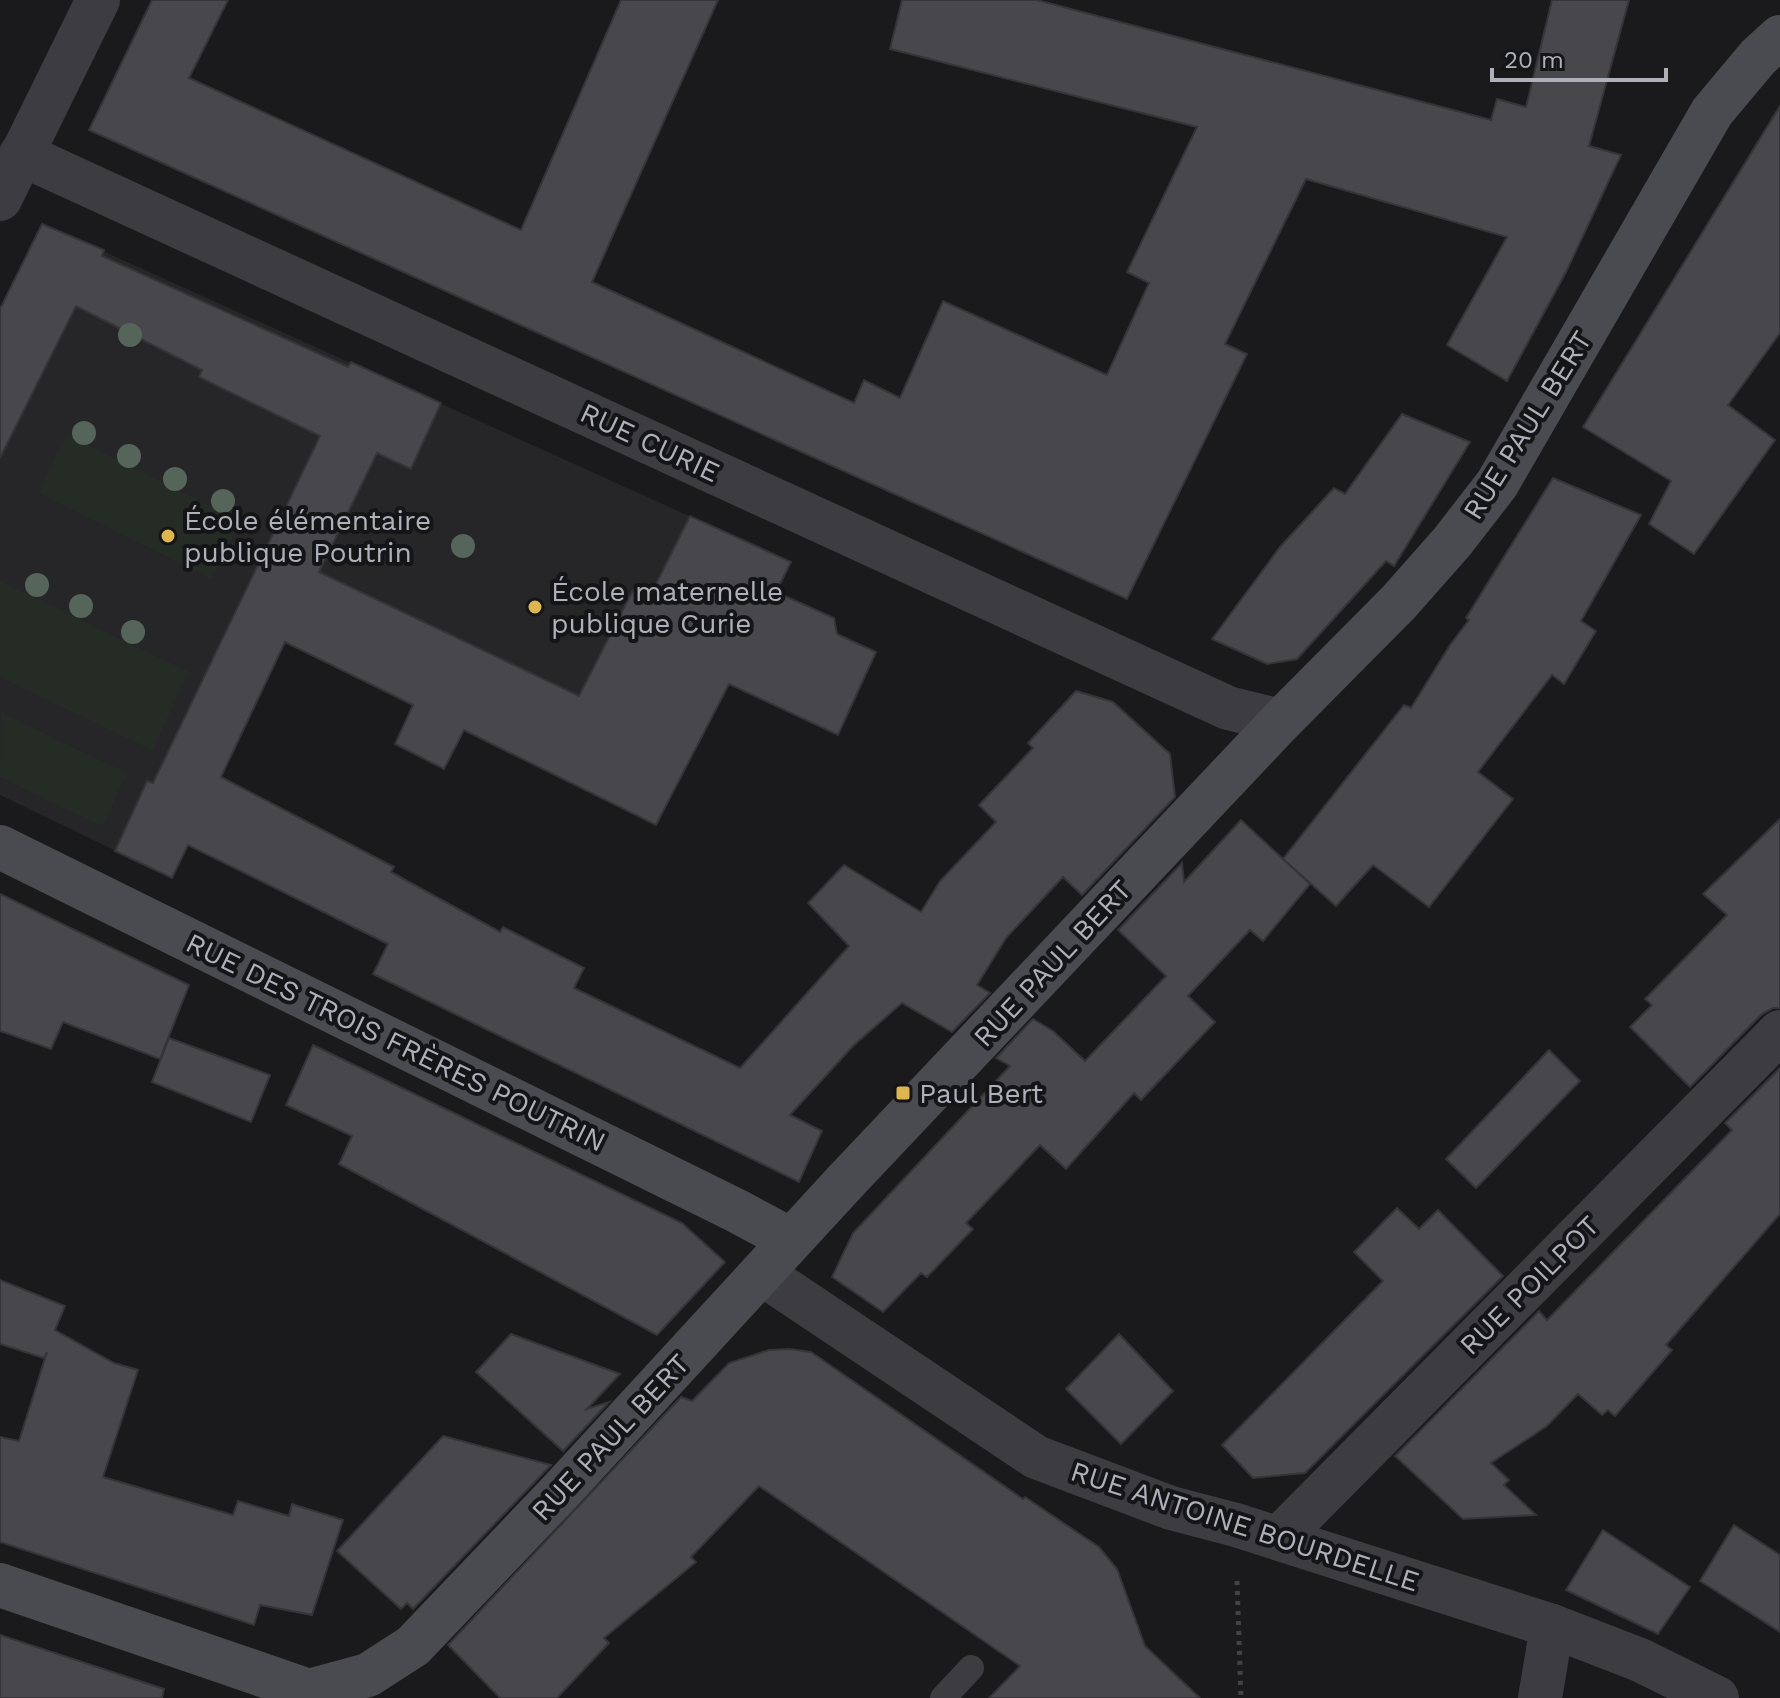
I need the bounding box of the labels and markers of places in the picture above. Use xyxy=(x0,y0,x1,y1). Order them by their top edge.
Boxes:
place label: École élémentaire publique Poutrin xyxy=(184,504,431,569)
marker: École élémentaire publique Poutrin xyxy=(159,527,177,545)
place label: École maternelle publique Curie xyxy=(551,575,783,640)
marker: École maternelle publique Curie xyxy=(526,598,544,616)
place label: Paul Bert xyxy=(919,1077,1043,1110)
marker: Paul Bert xyxy=(894,1084,912,1102)

